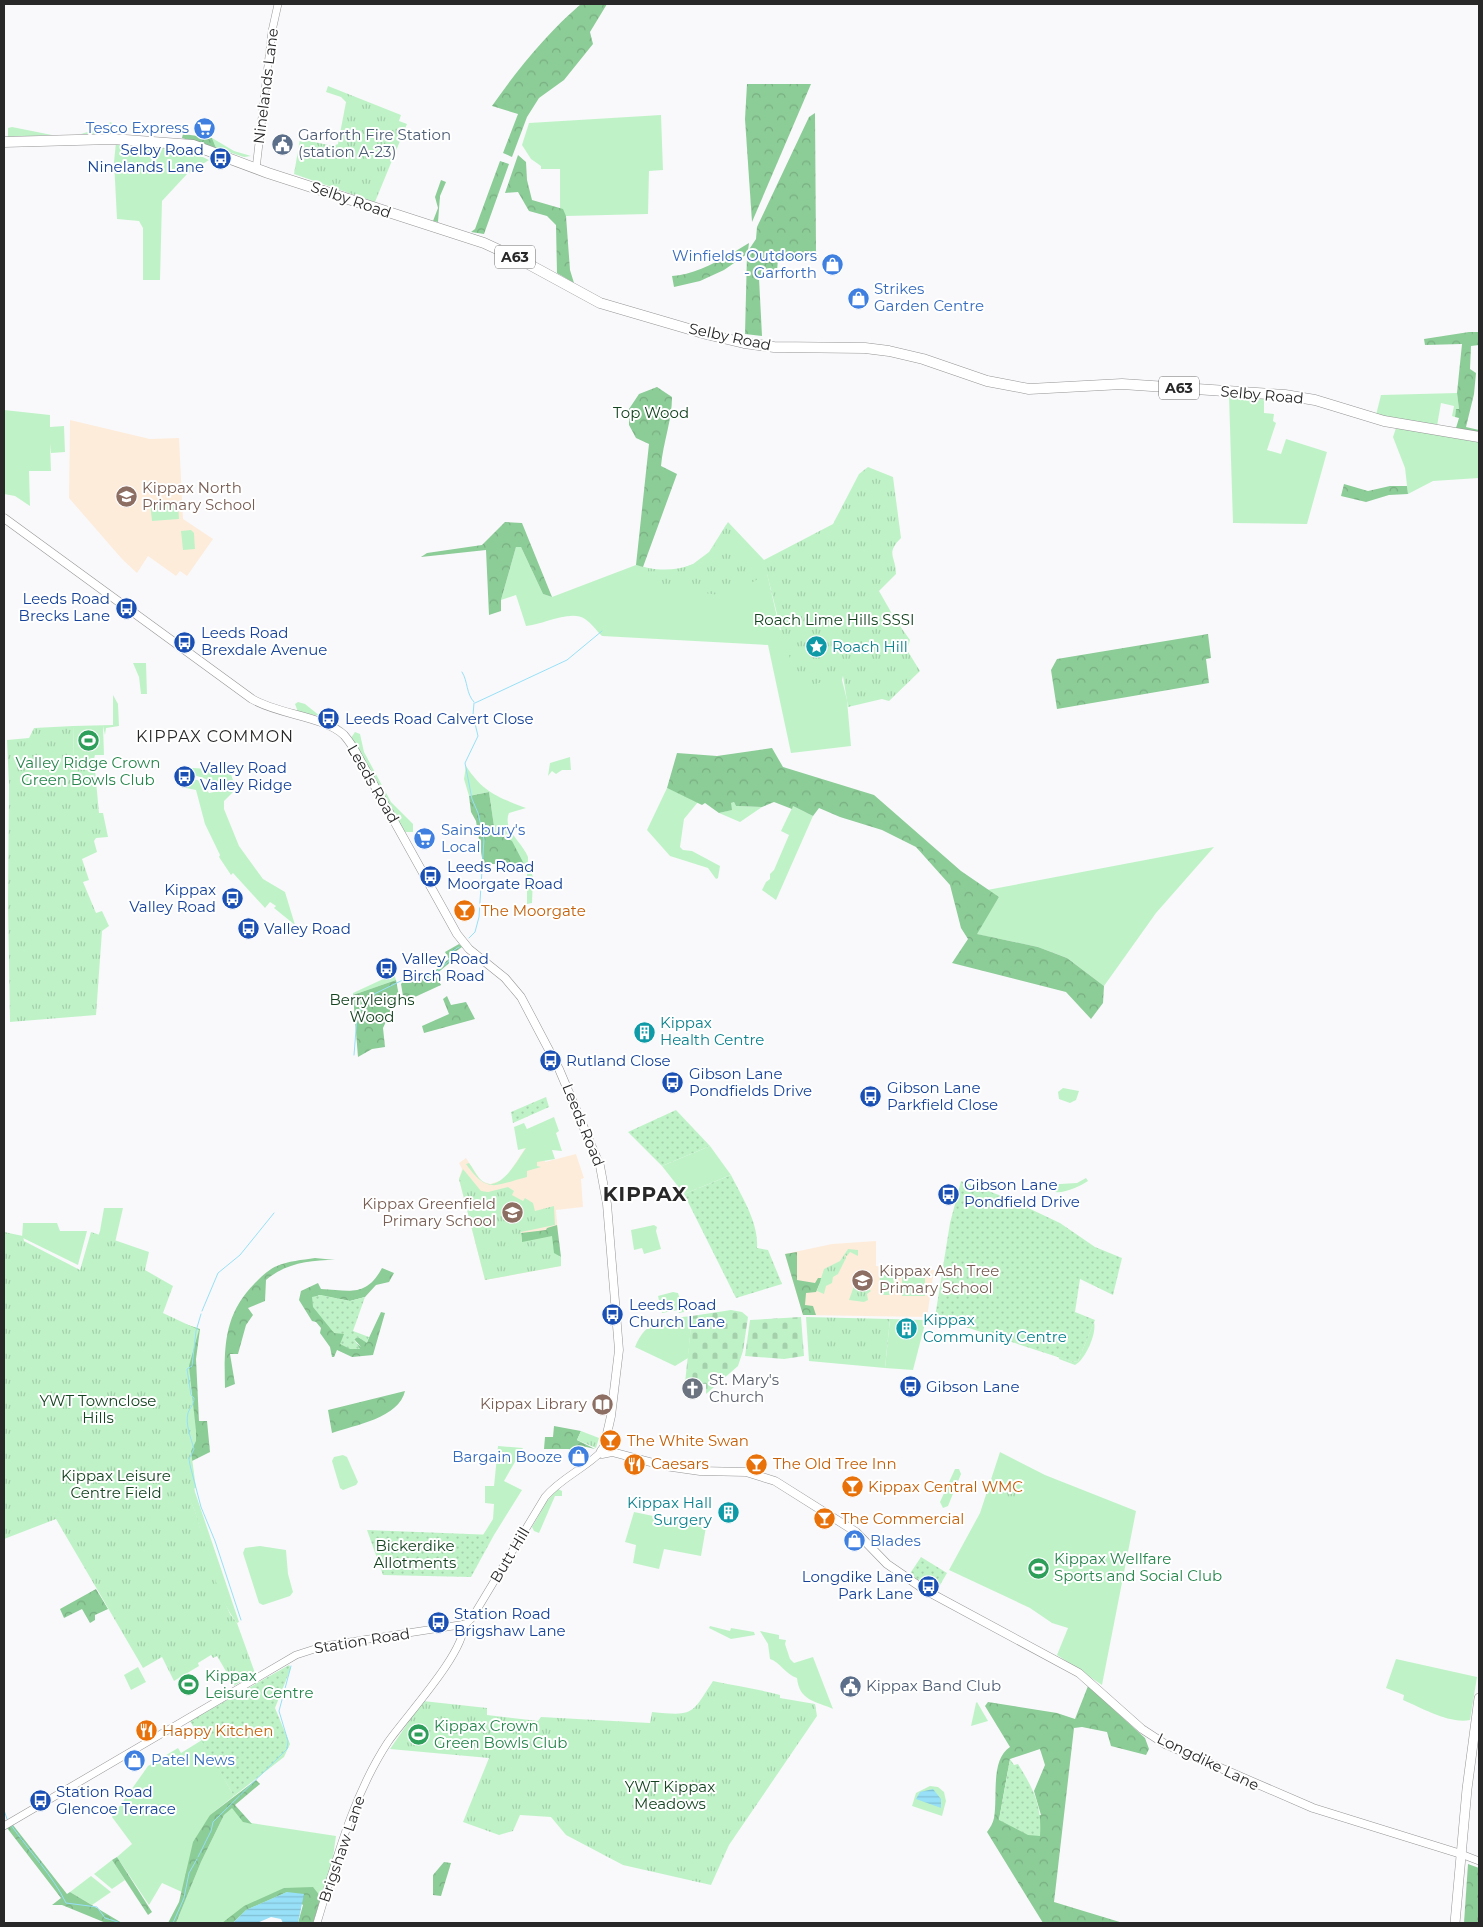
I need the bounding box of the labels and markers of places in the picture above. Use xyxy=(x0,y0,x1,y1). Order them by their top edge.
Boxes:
supermarket icon: Tesco Express xyxy=(193,116,217,140)
place label: Tesco Express xyxy=(86,118,189,137)
place label: Garforth Fire Station (station A-23) xyxy=(298,125,451,161)
public building icon: Garforth Fire Station (station A-23) xyxy=(270,132,294,156)
place label: Selby Road Ninelands Lane xyxy=(87,140,204,176)
bus stop icon: Selby Road Ninelands Lane xyxy=(208,147,232,171)
place label: Winfields Outdoors - Garforth xyxy=(672,246,817,282)
shop icon: Winfields Outdoors - Garforth xyxy=(821,253,845,277)
place label: Strikes Garden Centre xyxy=(874,279,984,315)
shop icon: Strikes Garden Centre xyxy=(846,286,870,310)
place label: Kippax North Primary School xyxy=(142,478,256,514)
school or university icon: Kippax North Primary School xyxy=(114,485,138,509)
place label: Leeds Road Brecks Lane xyxy=(19,589,110,625)
bus stop icon: Leeds Road Brecks Lane xyxy=(114,596,138,620)
place label: Leeds Road Brexdale Avenue xyxy=(201,623,327,659)
bus stop icon: Leeds Road Brexdale Avenue xyxy=(173,630,197,654)
place icon: Roach Hill xyxy=(804,635,828,659)
place label: Roach Hill xyxy=(832,637,908,656)
bus stop icon: Leeds Road Calvert Close xyxy=(317,707,341,731)
place label: Leeds Road Calvert Close xyxy=(345,709,534,728)
sports icon: Valley Ridge Crown Green Bowls Club xyxy=(76,728,100,752)
place label: Valley Ridge Crown Green Bowls Club xyxy=(16,753,160,789)
place label: Valley Road Valley Ridge xyxy=(200,758,292,794)
bus stop icon: Valley Road Valley Ridge xyxy=(172,765,196,789)
place label: Sainsbury's Local xyxy=(441,820,525,856)
supermarket icon: Sainsbury's Local xyxy=(413,827,437,851)
place label: Leeds Road Moorgate Road xyxy=(447,857,563,893)
bus stop icon: Leeds Road Moorgate Road xyxy=(419,864,443,888)
place label: Kippax Valley Road xyxy=(129,880,216,916)
bus stop icon: Kippax Valley Road xyxy=(220,887,244,911)
bar icon: The Moorgate xyxy=(453,899,477,923)
place label: The Moorgate xyxy=(481,901,586,920)
bus stop icon: Valley Road xyxy=(236,917,260,941)
place label: Valley Road xyxy=(264,919,351,938)
place label: Valley Road Birch Road xyxy=(402,949,489,985)
bus stop icon: Valley Road Birch Road xyxy=(374,956,398,980)
place label: Kippax Health Centre xyxy=(660,1013,764,1049)
building icon: Kippax Health Centre xyxy=(632,1020,656,1044)
bus stop icon: Rutland Close xyxy=(538,1049,562,1073)
place label: Rutland Close xyxy=(566,1051,671,1070)
place label: Gibson Lane Pondfields Drive xyxy=(689,1064,812,1100)
bus stop icon: Gibson Lane Pondfields Drive xyxy=(661,1071,685,1095)
place label: Gibson Lane Parkfield Close xyxy=(887,1078,998,1114)
bus stop icon: Gibson Lane Parkfield Close xyxy=(859,1085,883,1109)
place label: Gibson Lane Pondfield Drive xyxy=(964,1175,1080,1211)
bus stop icon: Gibson Lane Pondfield Drive xyxy=(936,1182,960,1206)
place label: Kippax Greenfield Primary School xyxy=(362,1194,496,1230)
school or university icon: Kippax Greenfield Primary School xyxy=(500,1201,524,1225)
place label: Kippax Ash Tree Primary School xyxy=(879,1261,999,1297)
school or university icon: Kippax Ash Tree Primary School xyxy=(851,1268,875,1292)
place label: Leeds Road Church Lane xyxy=(629,1295,725,1331)
bus stop icon: Leeds Road Church Lane xyxy=(601,1302,625,1326)
place label: Kippax Community Centre xyxy=(923,1310,1067,1346)
building icon: Kippax Community Centre xyxy=(895,1317,919,1341)
place label: St. Mary's Church xyxy=(709,1370,779,1406)
bus stop icon: Gibson Lane xyxy=(898,1375,922,1399)
church icon: St. Mary's Church xyxy=(681,1377,705,1401)
place label: Gibson Lane xyxy=(926,1377,1019,1396)
library icon: Kippax Library xyxy=(591,1392,615,1416)
place label: Kippax Library xyxy=(480,1394,588,1413)
bar icon: The White Swan xyxy=(599,1429,623,1453)
place label: The White Swan xyxy=(627,1431,749,1450)
shop icon: Bargain Booze xyxy=(566,1445,590,1469)
place label: Bargain Booze xyxy=(452,1447,562,1466)
restaurant icon: Caesars xyxy=(623,1452,647,1476)
bar icon: The Old Tree Inn xyxy=(745,1452,769,1476)
place label: Caesars xyxy=(651,1454,709,1473)
place label: The Old Tree Inn xyxy=(773,1454,897,1473)
bar icon: Kippax Central WMC xyxy=(840,1475,864,1499)
place label: Kippax Central WMC xyxy=(868,1477,1023,1496)
place label: Kippax Hall Surgery xyxy=(627,1493,713,1529)
building icon: Kippax Hall Surgery xyxy=(716,1500,740,1524)
bar icon: The Commercial xyxy=(813,1507,837,1531)
place label: The Commercial xyxy=(841,1509,964,1528)
shop icon: Blades xyxy=(842,1529,866,1553)
place label: Blades xyxy=(870,1531,921,1550)
place label: Kippax Wellfare Sports and Social Club xyxy=(1054,1549,1222,1585)
sports icon: Kippax Wellfare Sports and Social Club xyxy=(1026,1556,1050,1580)
place label: Longdike Lane Park Lane xyxy=(802,1567,913,1603)
bus stop icon: Longdike Lane Park Lane xyxy=(917,1574,941,1598)
place label: Station Road Brigshaw Lane xyxy=(454,1604,566,1640)
bus stop icon: Station Road Brigshaw Lane xyxy=(426,1611,450,1635)
place label: Kippax Leisure Centre xyxy=(205,1666,314,1702)
sports icon: Kippax Leisure Centre xyxy=(177,1673,201,1697)
public building icon: Kippax Band Club xyxy=(838,1674,862,1698)
place label: Kippax Band Club xyxy=(866,1676,1001,1695)
place label: Kippax Crown Green Bowls Club xyxy=(434,1716,568,1752)
restaurant icon: Happy Kitchen xyxy=(134,1719,158,1743)
place label: Happy Kitchen xyxy=(162,1721,273,1740)
sports icon: Kippax Crown Green Bowls Club xyxy=(406,1723,430,1747)
shop icon: Patel News xyxy=(123,1748,147,1772)
place label: Patel News xyxy=(151,1750,235,1769)
place label: Station Road Glencoe Terrace xyxy=(56,1782,176,1818)
bus stop icon: Station Road Glencoe Terrace xyxy=(28,1789,52,1813)

